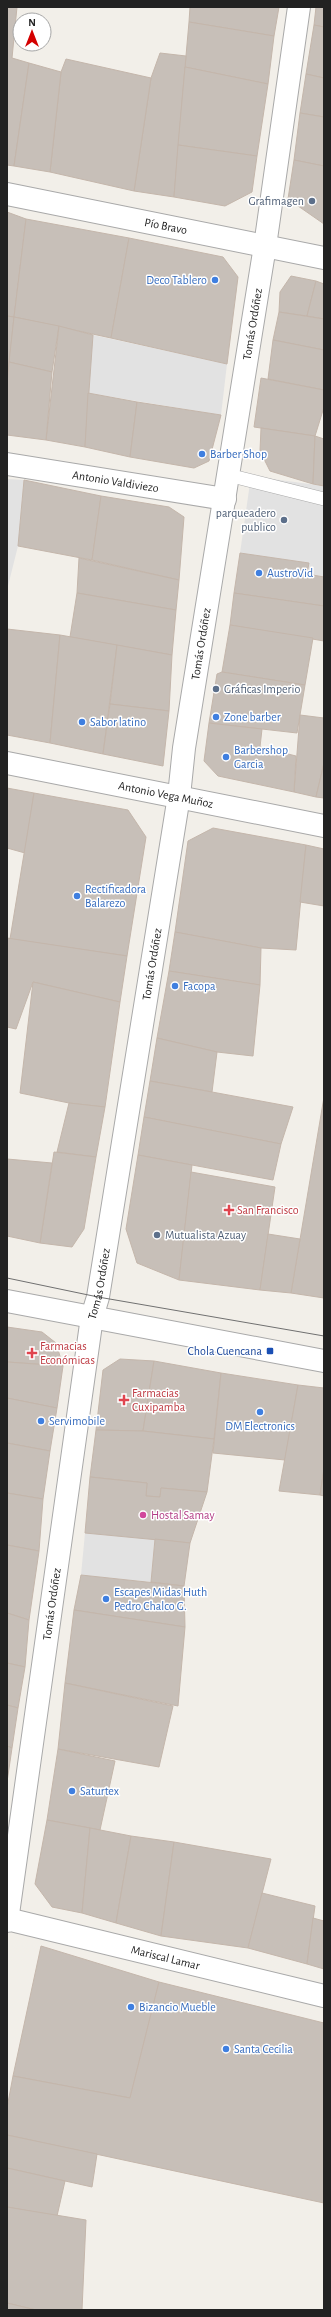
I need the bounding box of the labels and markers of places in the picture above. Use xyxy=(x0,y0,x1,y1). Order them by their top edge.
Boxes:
place label: Grafimagen xyxy=(248,195,304,207)
marker: Grafimagen xyxy=(307,196,317,206)
place label: Deco Tablero xyxy=(146,274,207,286)
marker: Deco Tablero xyxy=(210,275,220,285)
place label: Barber Shop xyxy=(210,448,267,460)
marker: Barber Shop xyxy=(197,449,207,459)
place label: parqueadero publico xyxy=(216,507,276,533)
marker: parqueadero publico xyxy=(279,515,289,525)
place label: AustroVid xyxy=(267,567,313,579)
marker: AustroVid xyxy=(254,568,264,578)
place label: Gráficas Imperio xyxy=(224,683,300,695)
marker: Gráficas Imperio xyxy=(211,684,221,694)
place label: Zone barber xyxy=(224,711,281,723)
marker: Zone barber xyxy=(211,712,221,722)
place label: Sabor latino xyxy=(90,716,146,728)
marker: Sabor latino xyxy=(77,717,87,727)
place label: Barbershop Garcia xyxy=(234,744,288,770)
marker: Barbershop Garcia xyxy=(221,752,231,762)
place label: Rectificadora Balarezo xyxy=(85,883,147,909)
marker: Rectificadora Balarezo xyxy=(72,891,82,901)
place label: Facopa xyxy=(183,980,216,992)
marker: Facopa xyxy=(170,981,180,991)
place label: San Francisco xyxy=(237,1204,299,1216)
marker: San Francisco xyxy=(224,1205,234,1215)
place label: Mutualista Azuay xyxy=(165,1229,246,1242)
marker: Mutualista Azuay xyxy=(152,1230,162,1240)
place label: Farmacias Económicas xyxy=(40,1340,95,1366)
place label: Chola Cuencana xyxy=(188,1345,262,1357)
marker: Chola Cuencana xyxy=(265,1346,275,1356)
marker: Farmacias Económicas xyxy=(27,1348,37,1358)
place label: Farmacias Cuxipamba xyxy=(132,1387,186,1413)
marker: Farmacias Cuxipamba xyxy=(119,1395,129,1405)
marker: DM Electronics xyxy=(255,1407,265,1417)
place label: Servimobile xyxy=(49,1415,105,1427)
marker: Servimobile xyxy=(36,1416,46,1426)
place label: DM Electronics xyxy=(225,1420,295,1432)
place label: Hostal Samay xyxy=(151,1509,215,1522)
marker: Hostal Samay xyxy=(138,1510,148,1520)
place label: Escapes Midas Huth Pedro Chalco G. xyxy=(114,1586,207,1612)
marker: Escapes Midas Huth Pedro Chalco G. xyxy=(101,1594,111,1604)
place label: Saturtex xyxy=(80,1785,119,1797)
marker: Saturtex xyxy=(67,1786,77,1796)
place label: Bizancio Mueble xyxy=(139,2001,216,2013)
marker: Bizancio Mueble xyxy=(126,2002,136,2012)
place label: Santa Cecilia xyxy=(234,2043,293,2055)
marker: Santa Cecilia xyxy=(221,2044,231,2054)

